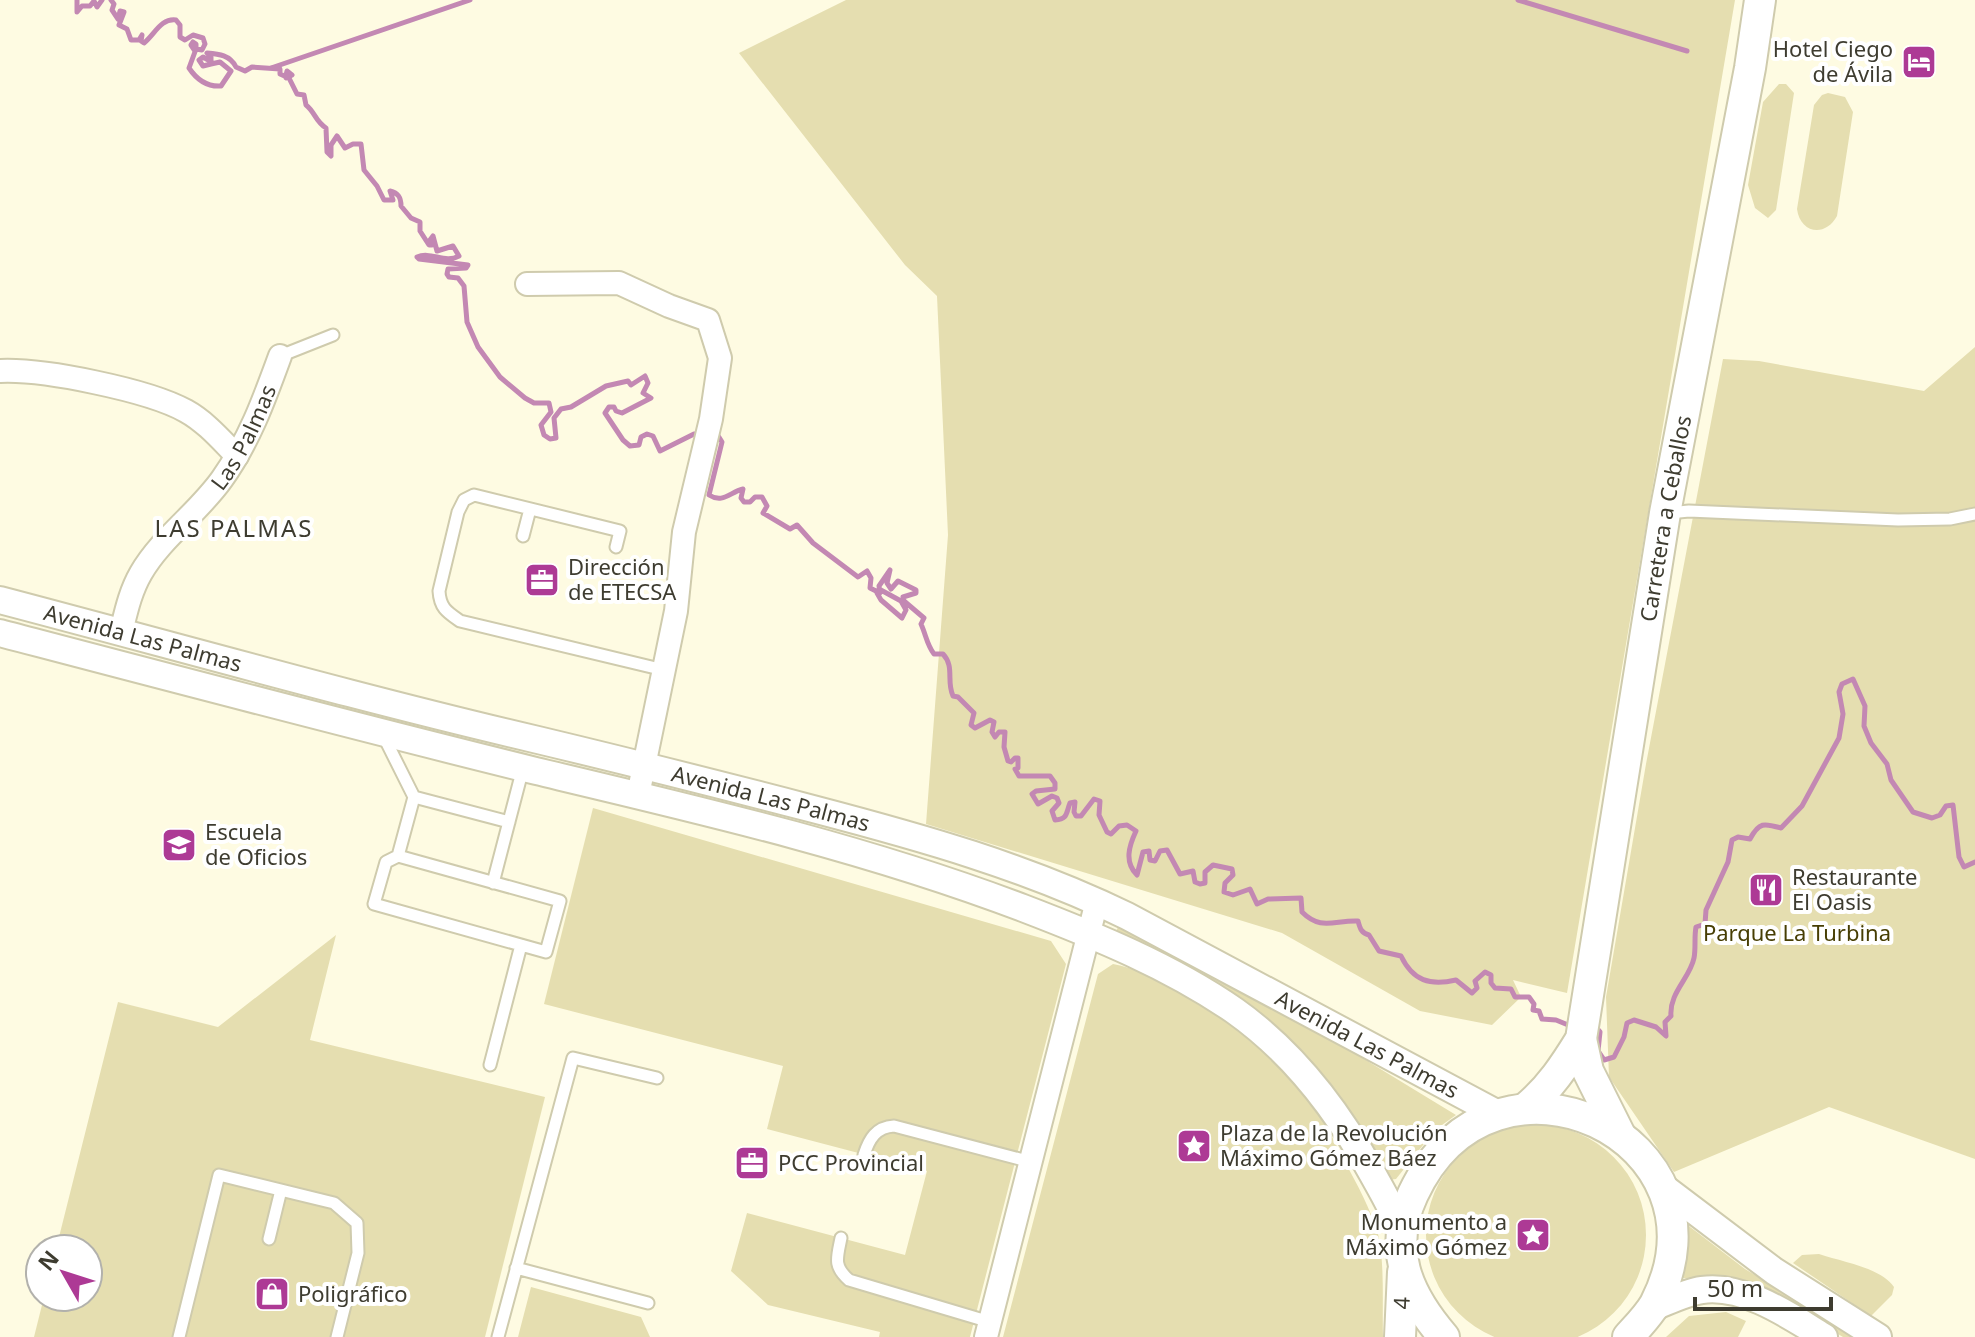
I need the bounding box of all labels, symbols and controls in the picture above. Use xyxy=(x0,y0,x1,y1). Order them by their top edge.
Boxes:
place label: Hotel Ciego de Ávila xyxy=(1773,33,1893,88)
hotel icon: Hotel Ciego de Ávila xyxy=(1900,43,1938,81)
street label: Las Palmas xyxy=(203,380,282,496)
street label: Carretera a Ceballos xyxy=(1632,413,1697,624)
district label: LAS PALMAS xyxy=(155,511,313,544)
place label: Dirección de ETECSA xyxy=(568,551,677,606)
office icon: Dirección de ETECSA xyxy=(523,561,561,599)
street label: Avenida Las Palmas xyxy=(41,596,245,678)
street label: Avenida Las Palmas xyxy=(669,757,874,838)
place label: Escuela de Oficios xyxy=(205,816,307,871)
school or university icon: Escuela de Oficios xyxy=(160,826,198,864)
place label: Restaurante El Oasis xyxy=(1792,861,1917,916)
restaurant icon: Restaurante El Oasis xyxy=(1747,871,1785,909)
park label: Parque La Turbina xyxy=(1703,917,1891,947)
street label: Avenida Las Palmas xyxy=(1271,982,1464,1104)
place label: Plaza de la Revolución Máximo Gómez Báez xyxy=(1220,1117,1448,1172)
place icon: Plaza de la Revolución Máximo Gómez Báez xyxy=(1175,1127,1213,1165)
office icon: PCC Provincial xyxy=(733,1144,771,1182)
place label: PCC Provincial xyxy=(778,1147,924,1177)
place label: Monumento a Máximo Gómez xyxy=(1345,1206,1507,1261)
place icon: Monumento a Máximo Gómez xyxy=(1514,1216,1552,1254)
north arrow xyxy=(24,1233,104,1313)
text: N xyxy=(30,1243,65,1276)
scale bar xyxy=(1695,1261,1831,1311)
text: 50 m xyxy=(1707,1271,1763,1304)
shop icon: Poligráfico xyxy=(253,1275,291,1313)
place label: Poligráfico xyxy=(298,1278,408,1308)
street label: 4 xyxy=(1385,1296,1416,1310)

